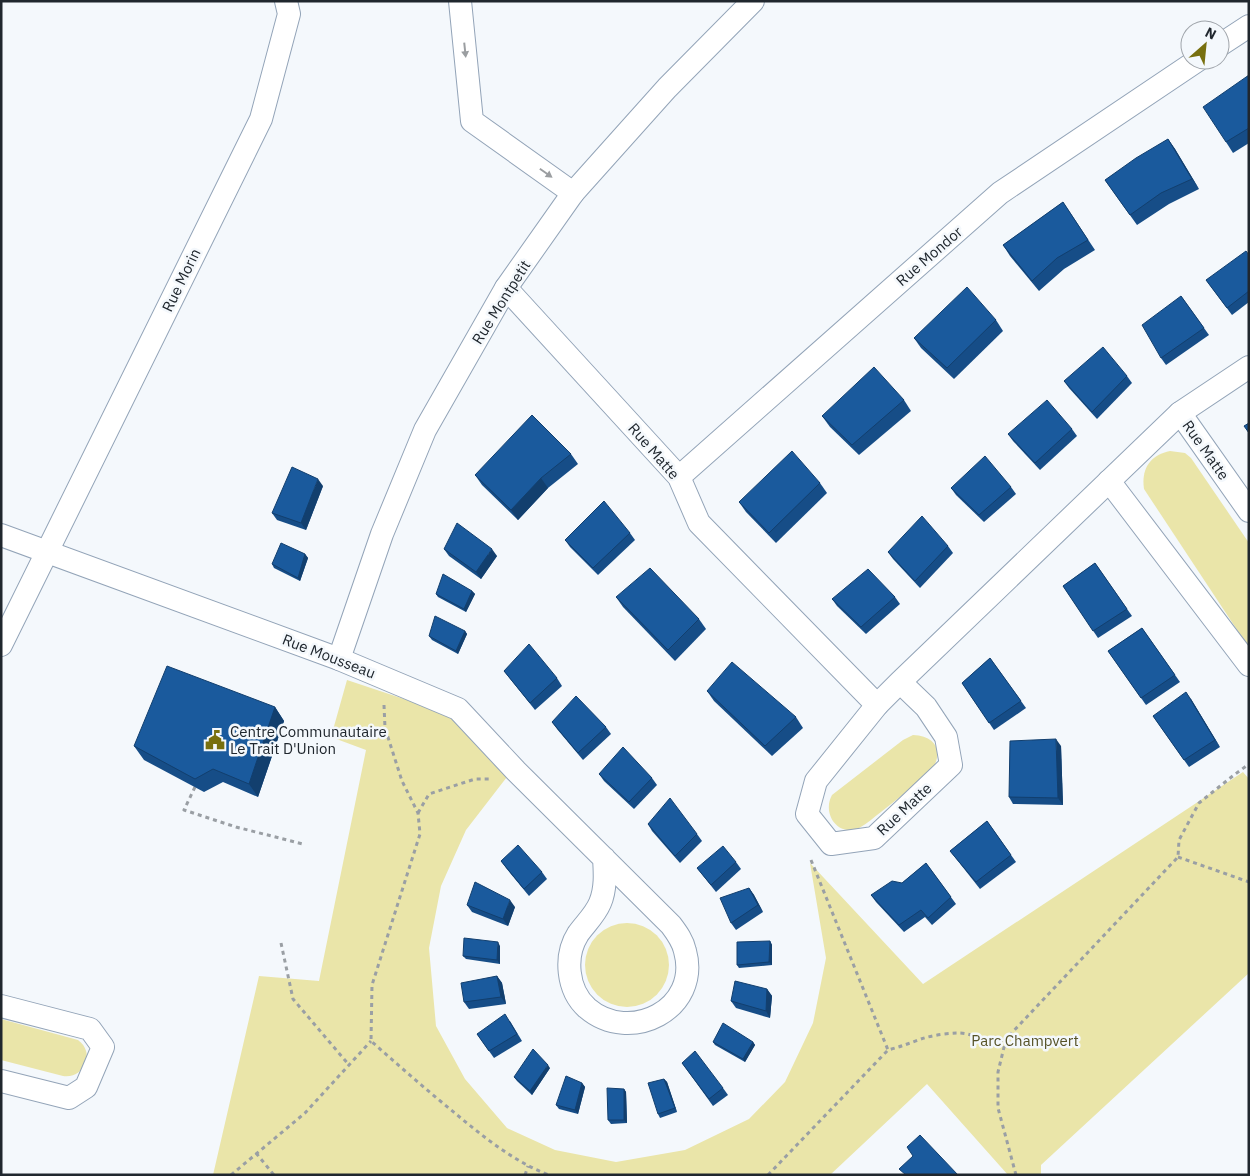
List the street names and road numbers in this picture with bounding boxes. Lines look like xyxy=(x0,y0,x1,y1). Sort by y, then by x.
street label: Rue Mondor xyxy=(892,222,966,290)
street label: Rue Morin xyxy=(157,245,205,315)
street label: Rue Montpetit xyxy=(468,256,534,348)
street label: Rue Matte xyxy=(1179,416,1233,484)
street label: Rue Matte xyxy=(624,419,684,483)
street label: Rue Mousseau xyxy=(280,630,378,682)
street label: Rue Matte xyxy=(872,779,936,839)

